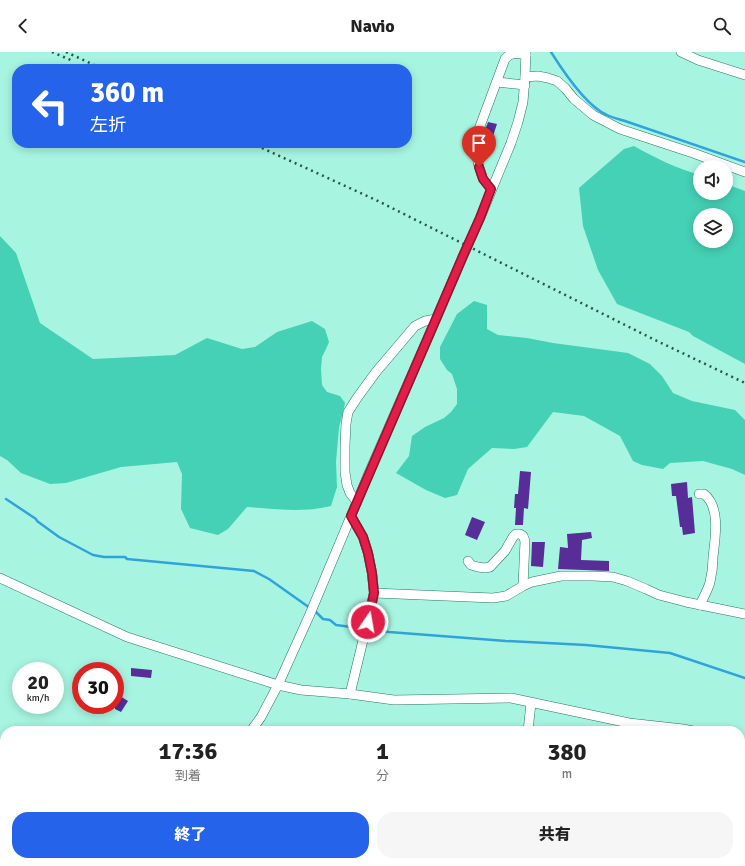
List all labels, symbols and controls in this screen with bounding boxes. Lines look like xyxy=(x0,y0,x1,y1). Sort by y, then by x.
icon: back xyxy=(12,15,34,37)
text: Navio xyxy=(350,15,395,37)
icon: search xyxy=(711,15,733,37)
text: 360 m xyxy=(90,76,164,110)
icon: left xyxy=(24,80,76,132)
text: 左折 xyxy=(90,114,126,136)
pin xyxy=(462,126,496,167)
icon: arrive xyxy=(468,132,490,154)
map controls xyxy=(693,160,733,248)
button: sound xyxy=(693,160,733,200)
button: layers xyxy=(693,208,733,248)
position arrow xyxy=(347,601,389,643)
speed limit sign: 30 xyxy=(72,662,124,714)
text: 20 xyxy=(27,670,49,695)
text: km/h xyxy=(27,692,49,704)
text: 17:36 xyxy=(159,736,217,766)
text: 1 xyxy=(376,736,389,766)
text: 380 xyxy=(548,737,586,767)
text: m xyxy=(562,766,572,782)
text: 到着 xyxy=(175,768,201,784)
text: 分 xyxy=(376,768,389,784)
button: 終了 xyxy=(12,812,369,858)
button: 共有 xyxy=(377,812,733,858)

